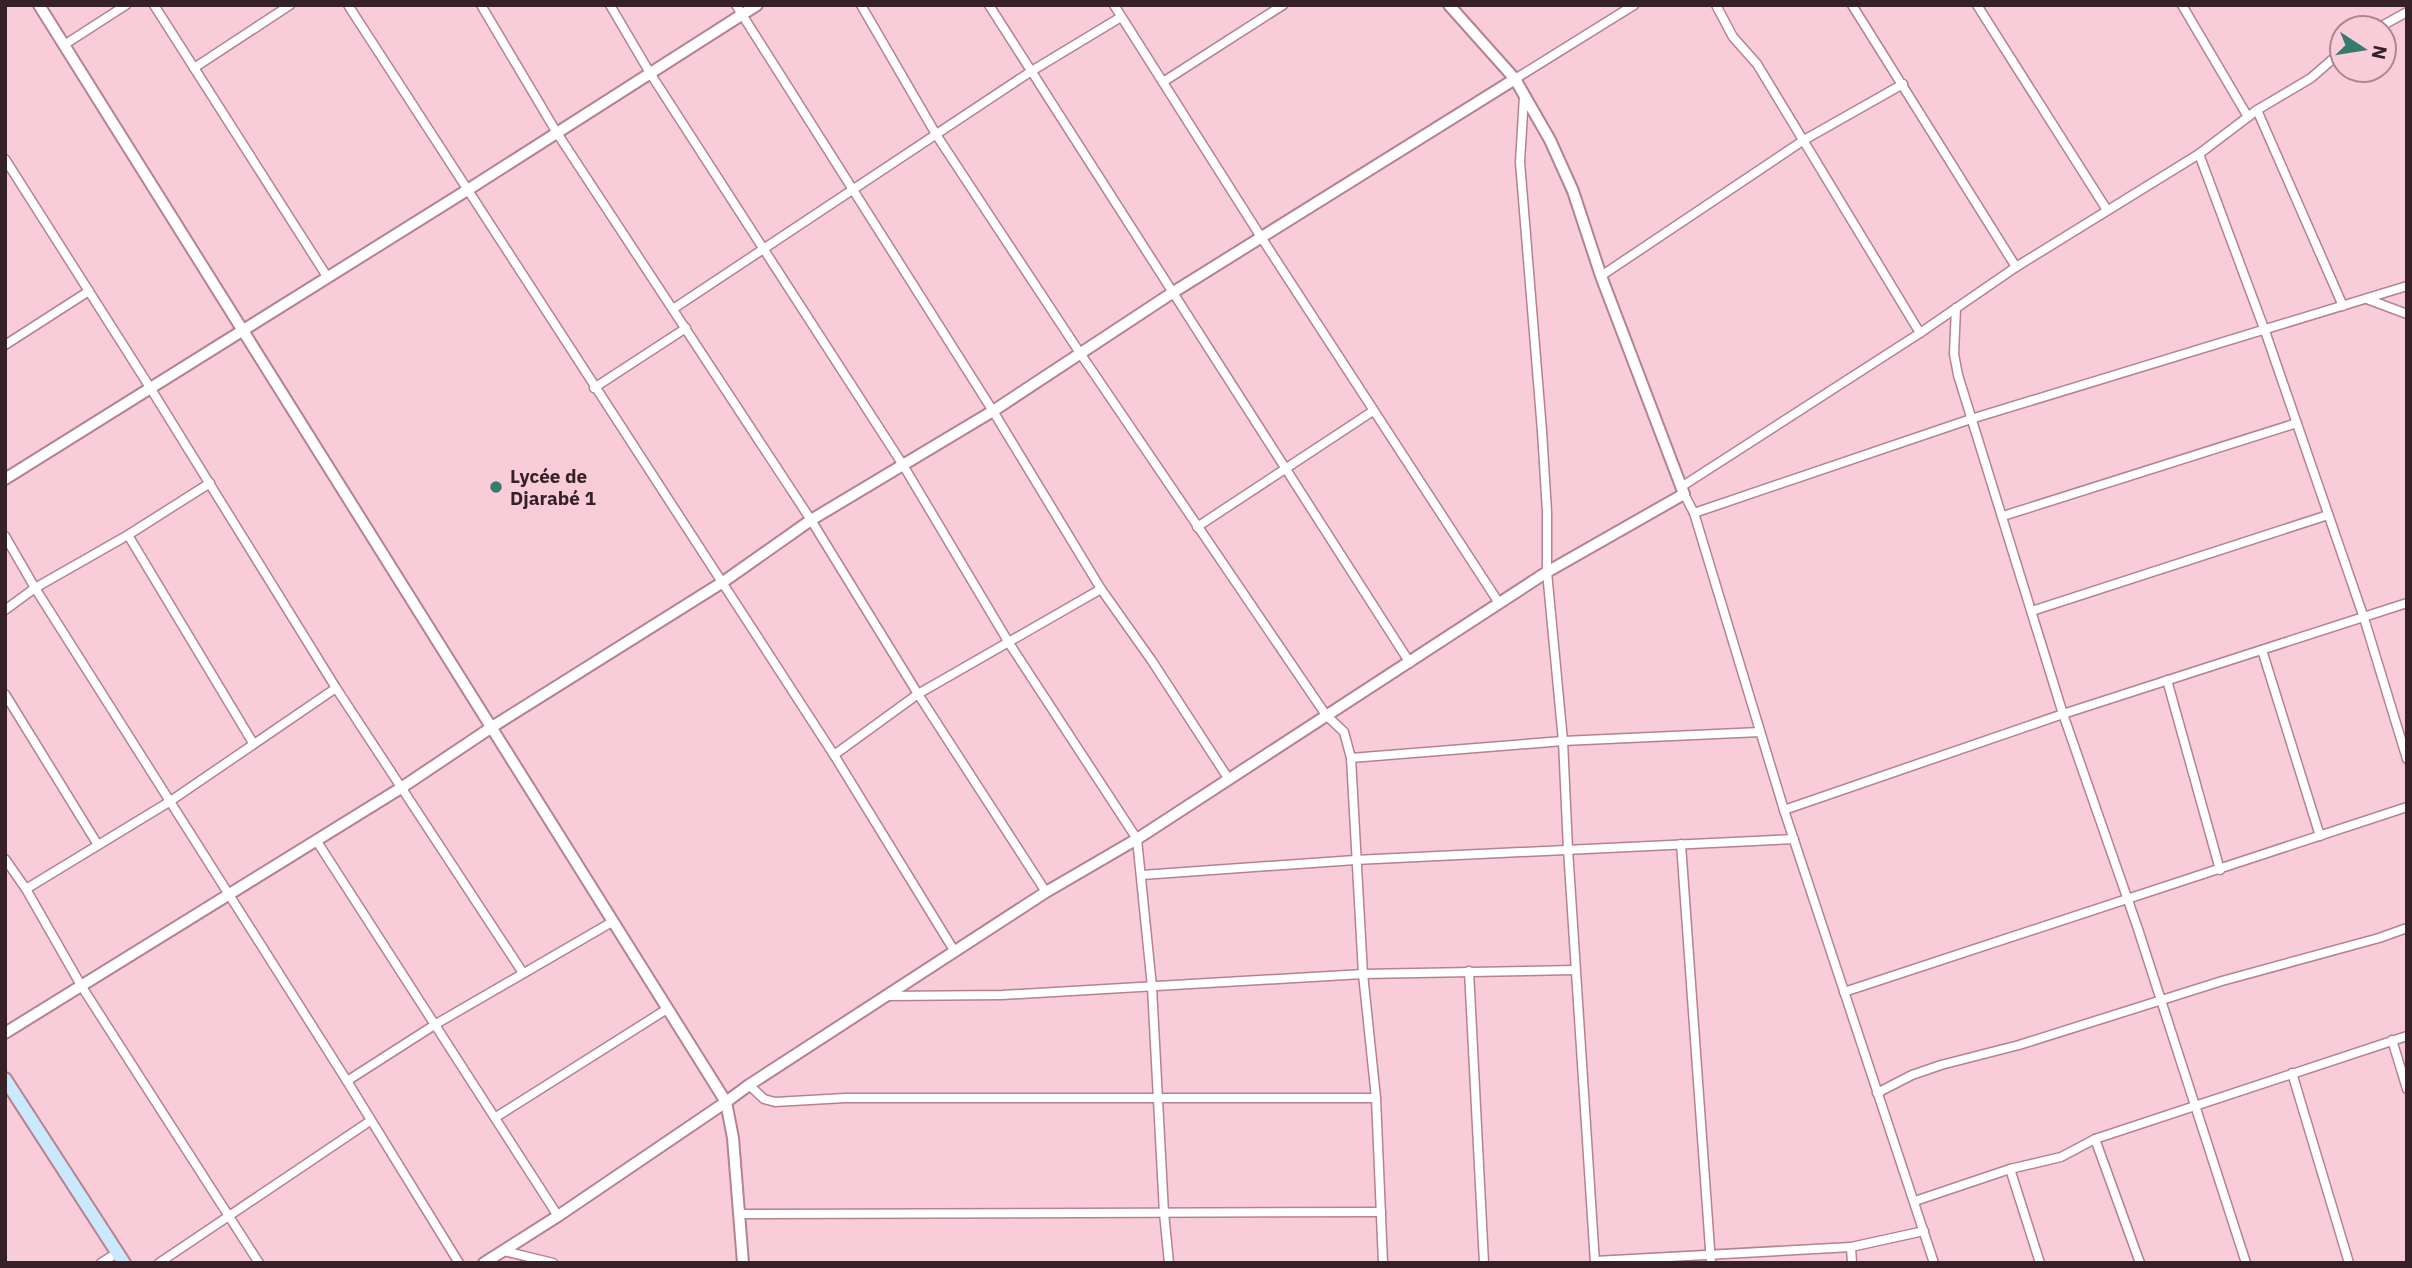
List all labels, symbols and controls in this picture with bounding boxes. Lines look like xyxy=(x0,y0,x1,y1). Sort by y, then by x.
north arrow xyxy=(2328,14,2398,84)
text: N xyxy=(2366,43,2393,62)
place label: Lycée de Djarabé 1 xyxy=(510,464,596,510)
marker: Lycée de Djarabé 1 xyxy=(488,479,504,495)

